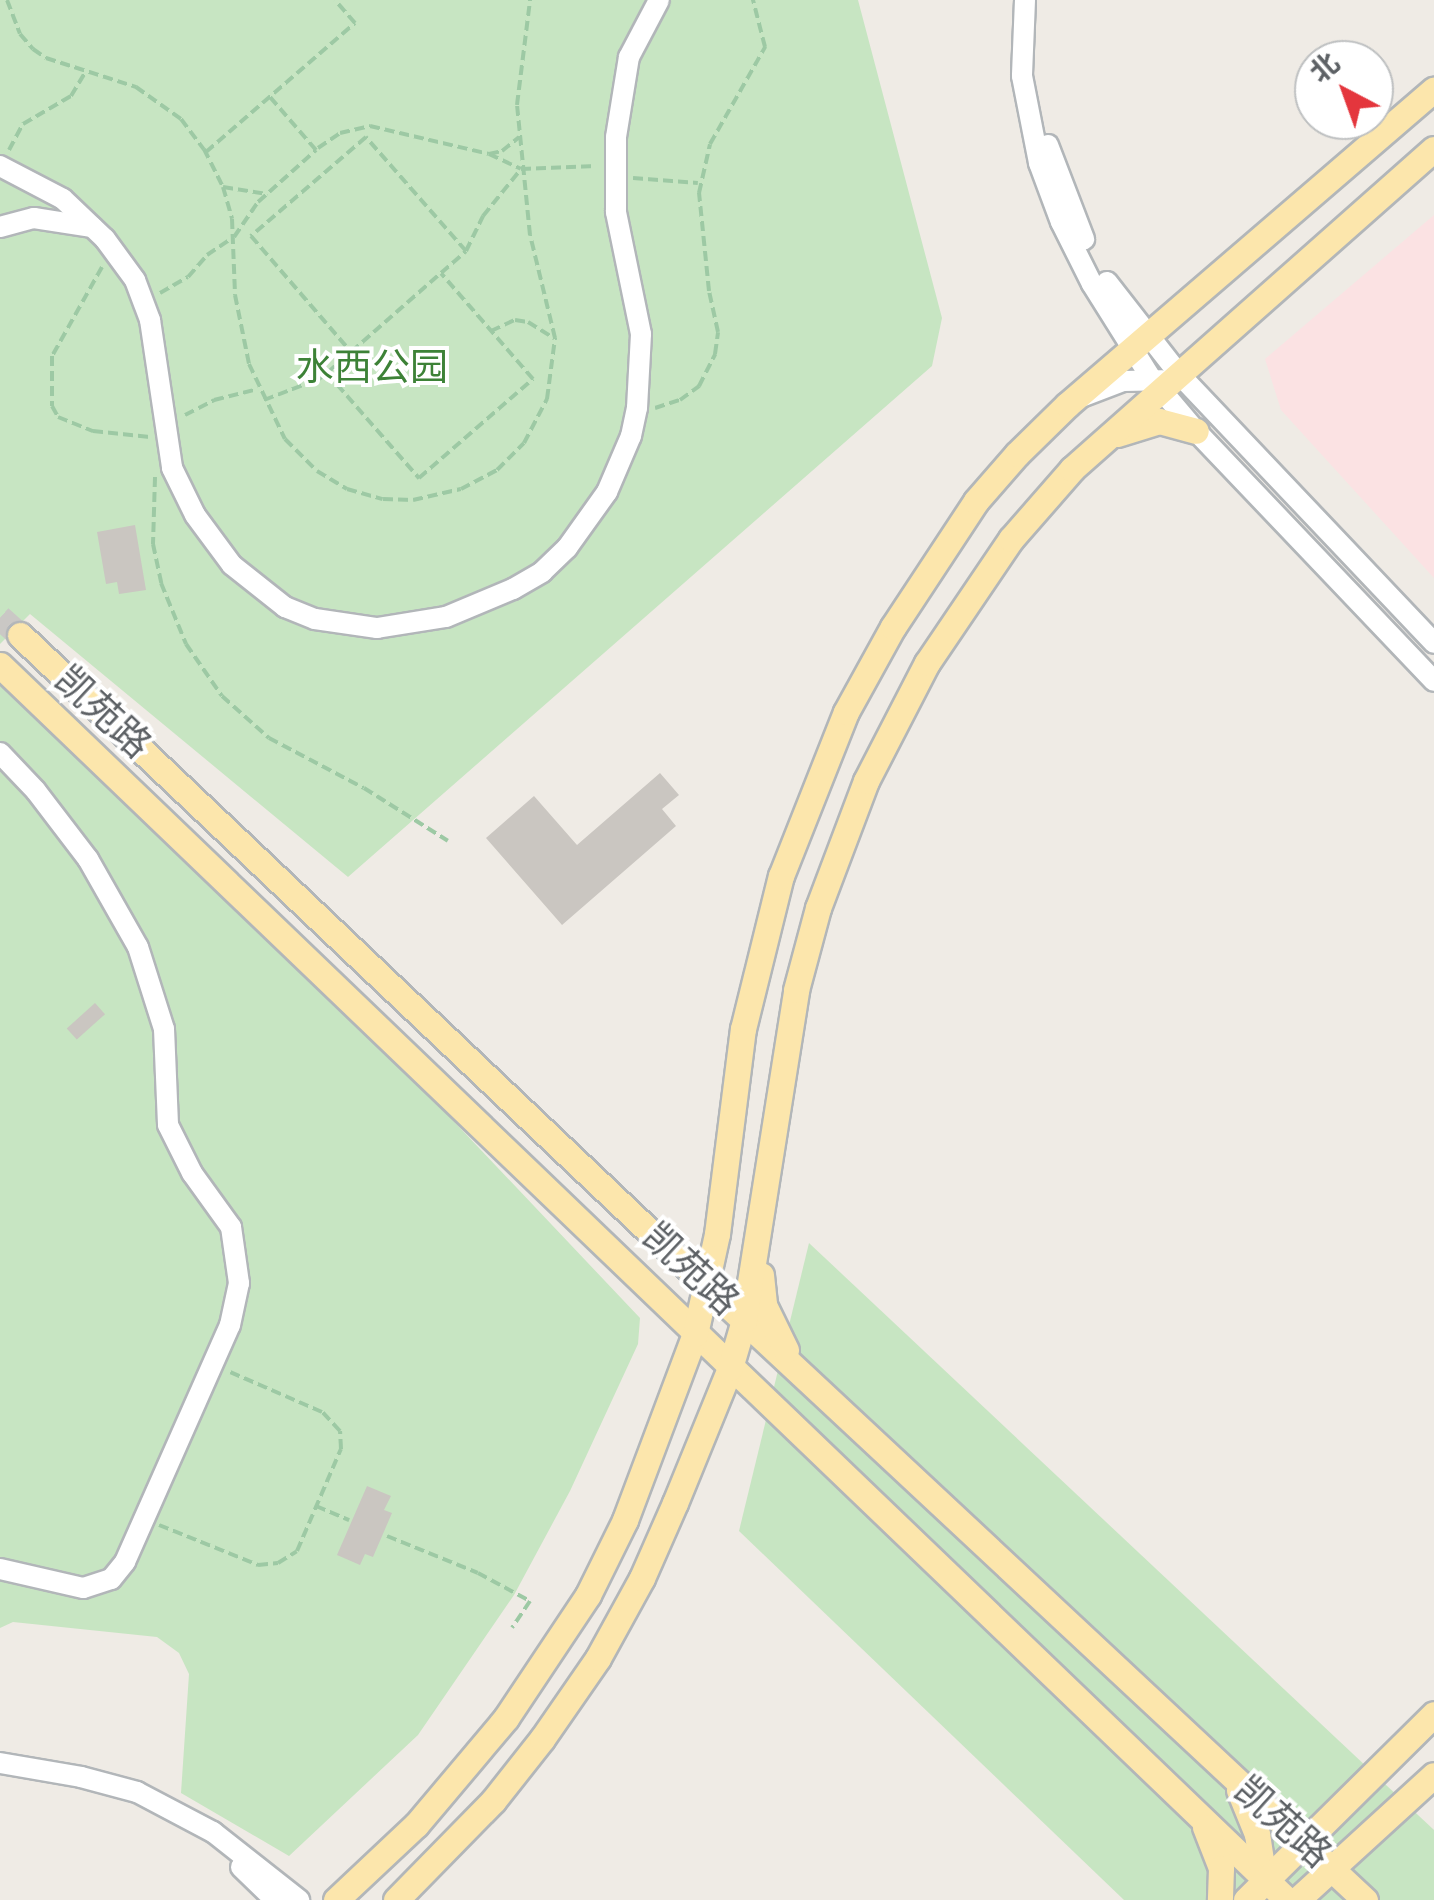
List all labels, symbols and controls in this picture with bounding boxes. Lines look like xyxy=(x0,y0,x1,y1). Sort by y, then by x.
north arrow xyxy=(1294,40,1394,140)
text: 北 xyxy=(1304,47,1347,90)
park label: 水西公园 xyxy=(296,346,448,392)
street label: 凯苑路 xyxy=(45,657,159,769)
street label: 凯苑路 xyxy=(633,1214,747,1326)
street label: 凯苑路 xyxy=(1224,1768,1340,1878)

